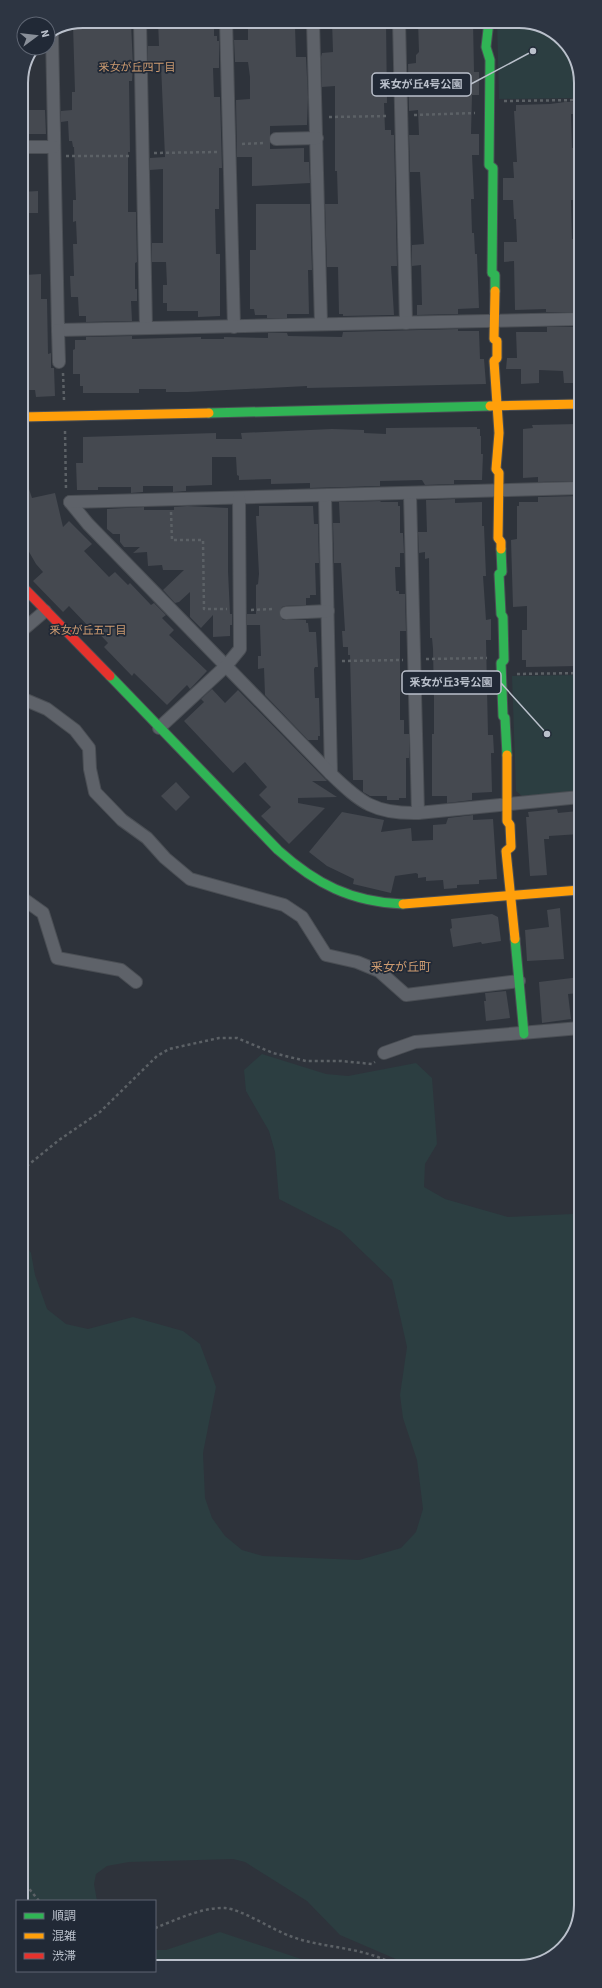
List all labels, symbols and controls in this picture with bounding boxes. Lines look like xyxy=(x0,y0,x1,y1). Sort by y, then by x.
north arrow xyxy=(16,16,56,56)
text: N xyxy=(37,28,53,39)
district label: 釆女が丘四丁目 xyxy=(99,60,176,75)
callout: 釆女が丘4号公園 xyxy=(372,73,471,96)
text: 釆女が丘4号公園 xyxy=(380,77,462,92)
district label: 釆女が丘五丁目 xyxy=(50,623,127,638)
callout: 釆女が丘3号公園 xyxy=(402,671,501,694)
text: 釆女が丘3号公園 xyxy=(410,675,492,690)
district label: 釆女が丘町 xyxy=(371,959,431,976)
legend xyxy=(16,1900,156,1972)
text: 順調 xyxy=(52,1908,76,1925)
text: 混雑 xyxy=(52,1928,76,1945)
text: 渋滞 xyxy=(52,1948,76,1965)

